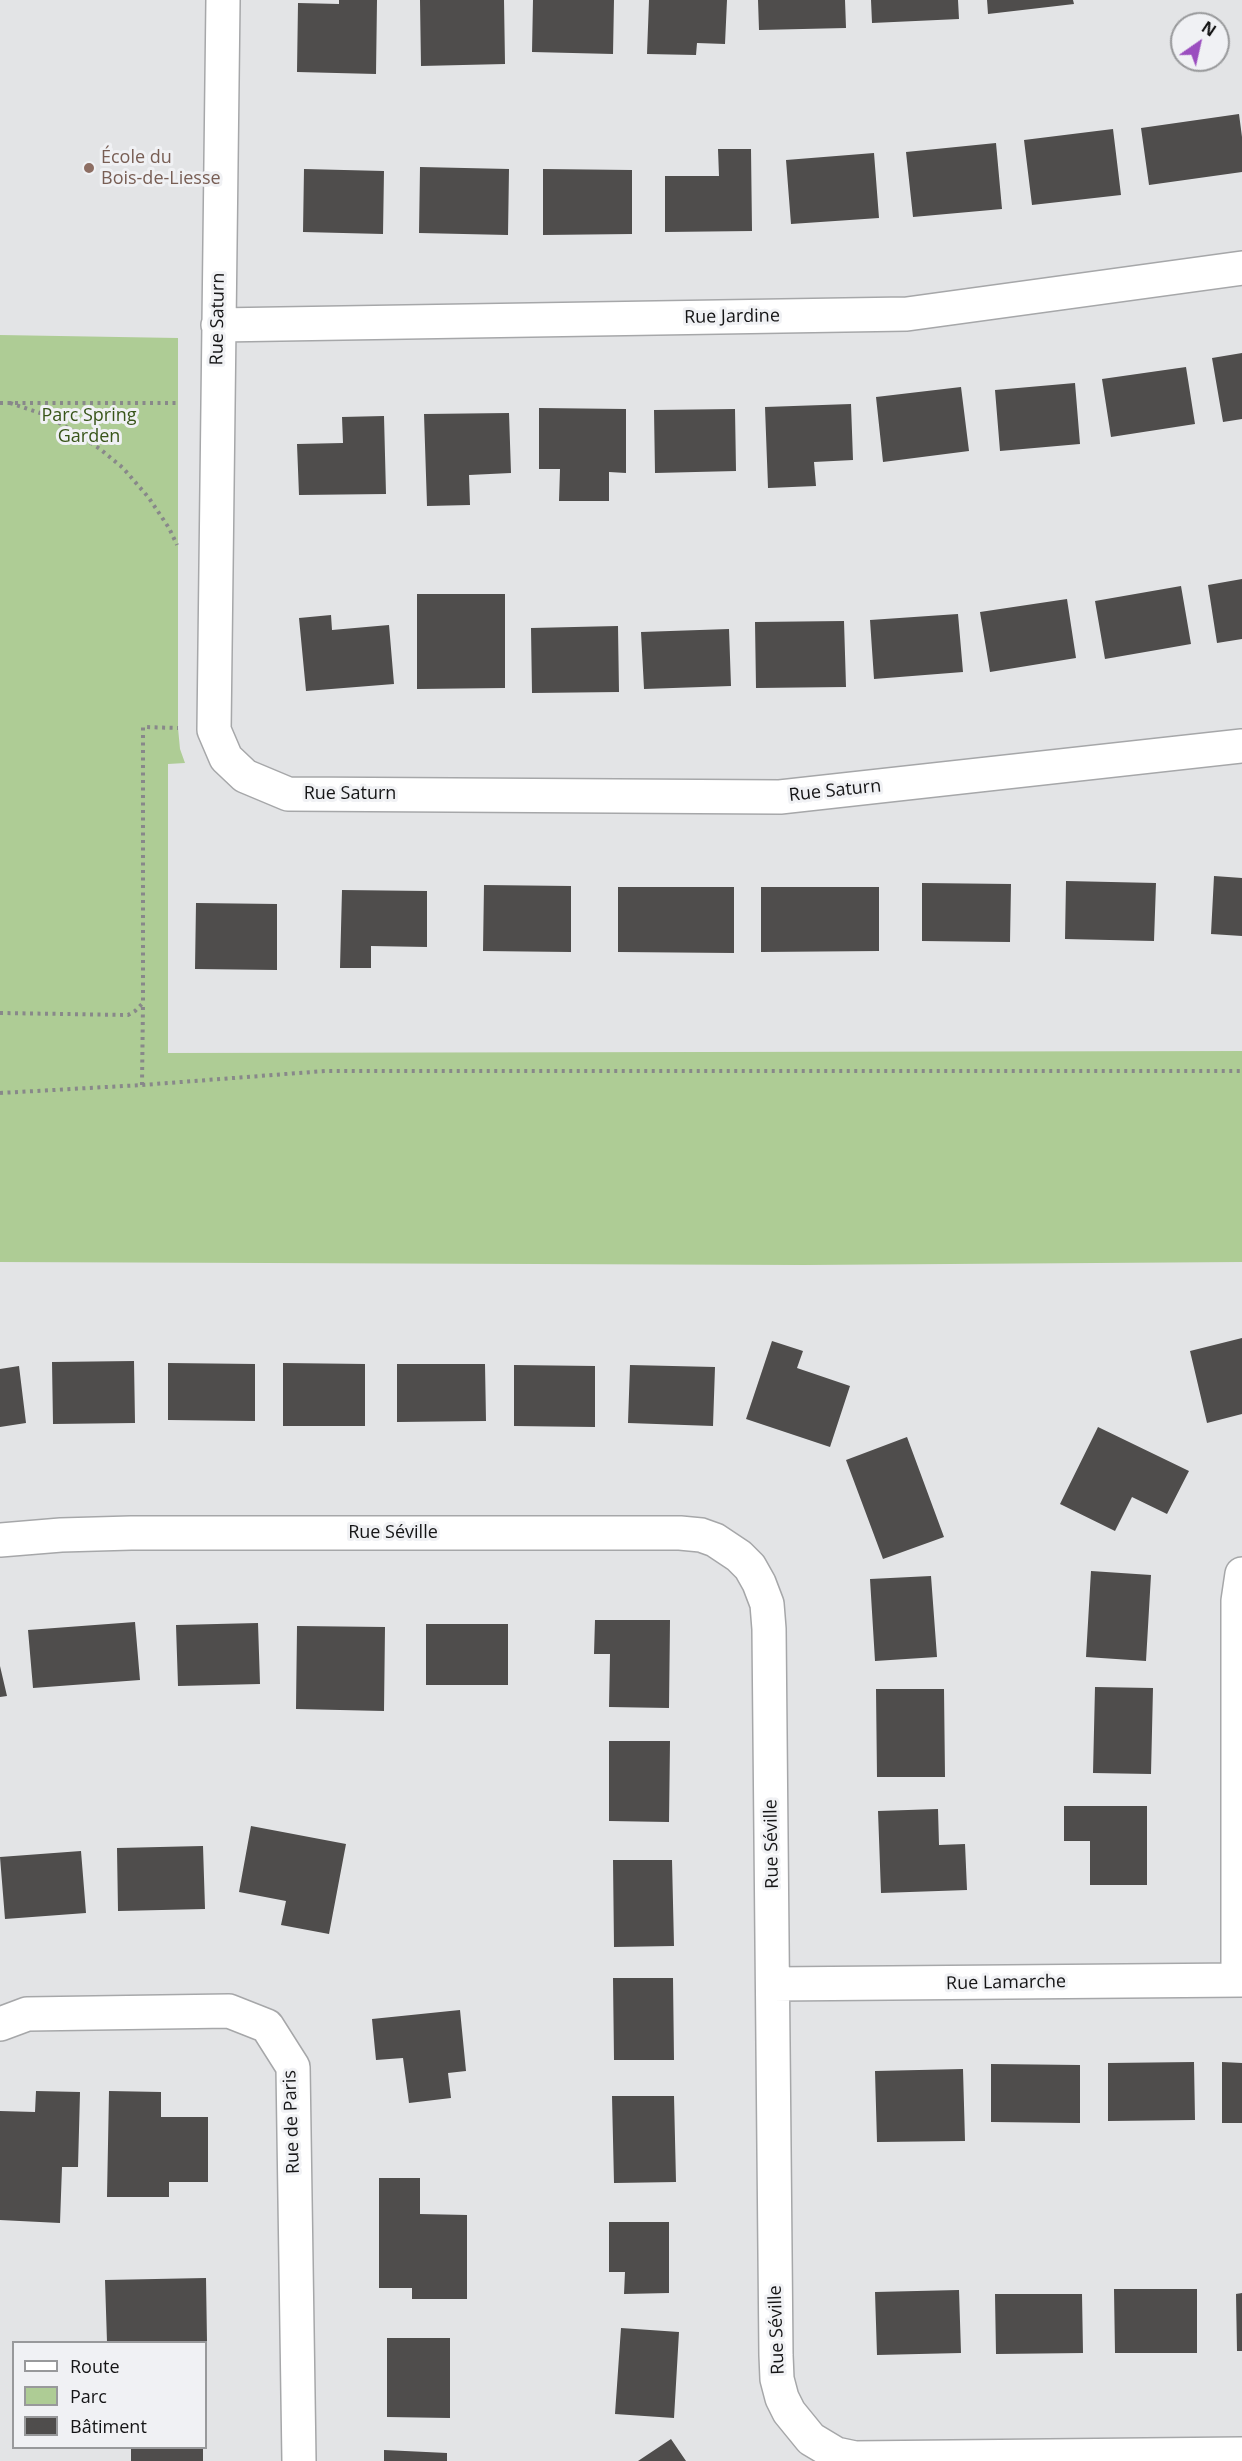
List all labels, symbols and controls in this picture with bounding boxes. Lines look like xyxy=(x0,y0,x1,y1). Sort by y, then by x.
north arrow xyxy=(1170,12,1230,72)
text: N xyxy=(1197,16,1220,41)
place label: École du Bois-de-Liesse xyxy=(101,147,221,190)
marker: École du Bois-de-Liesse xyxy=(82,161,96,175)
street label: Rue Saturn xyxy=(206,272,230,366)
street label: Rue Jardine xyxy=(684,305,780,329)
park label: Parc Spring Garden xyxy=(41,405,137,448)
street label: Rue Saturn xyxy=(788,775,882,807)
street label: Rue Saturn xyxy=(304,783,396,805)
street label: Rue Séville xyxy=(348,1522,438,1544)
street label: Rue Séville xyxy=(760,1799,784,1889)
street label: Rue Lamarche xyxy=(946,1971,1066,1995)
street label: Rue de Paris xyxy=(279,2070,305,2174)
street label: Rue Séville xyxy=(765,2285,789,2375)
legend xyxy=(12,2341,207,2449)
text: Route xyxy=(70,2354,120,2378)
text: Parc xyxy=(70,2384,107,2408)
text: Bâtiment xyxy=(70,2414,147,2438)

